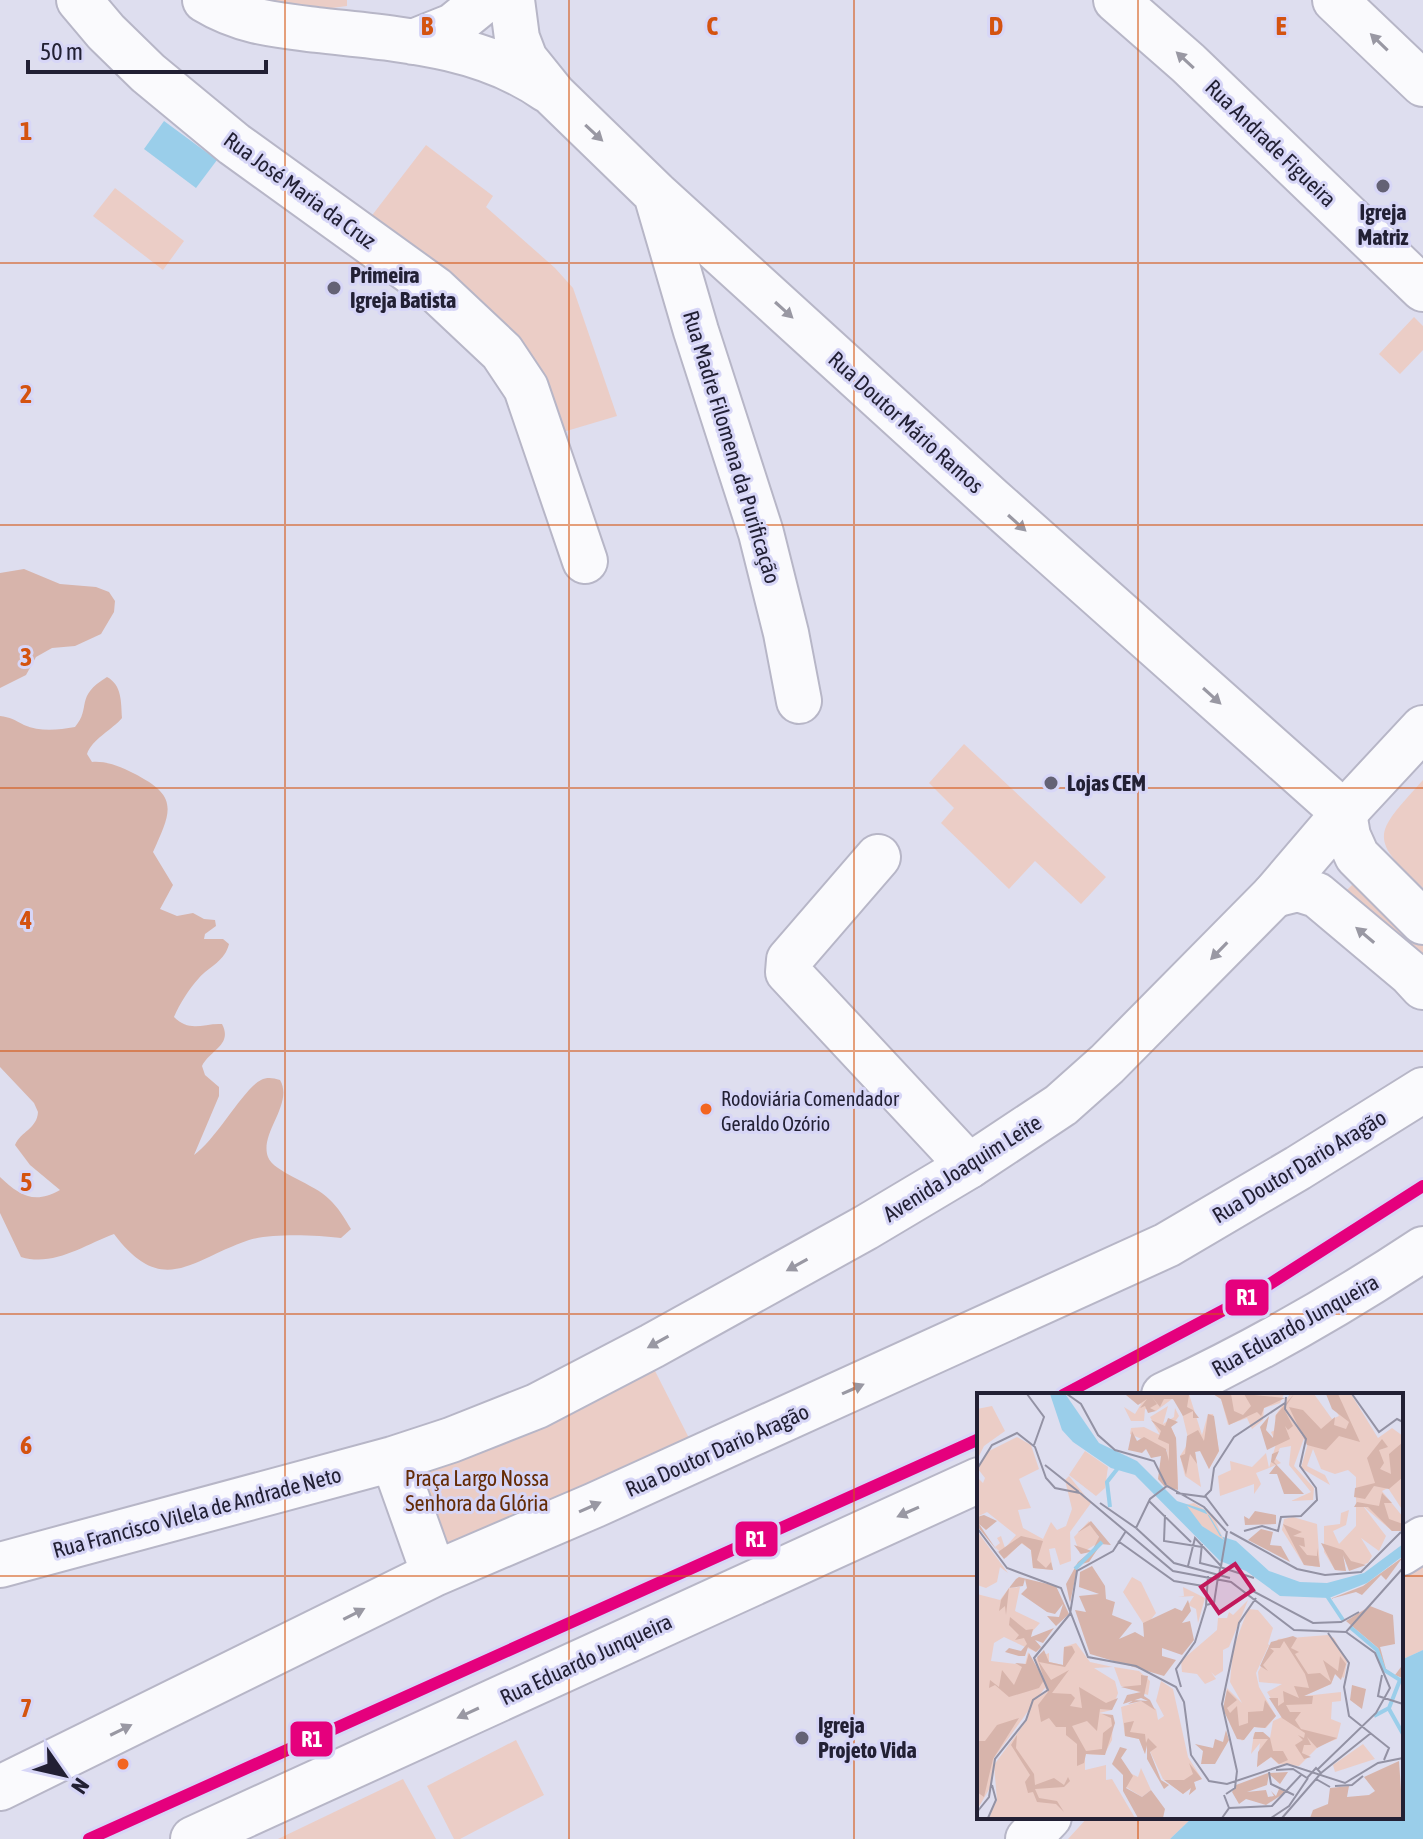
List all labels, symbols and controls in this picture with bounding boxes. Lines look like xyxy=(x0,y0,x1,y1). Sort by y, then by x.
text: B xyxy=(421,11,434,41)
text: C xyxy=(706,11,718,41)
text: D xyxy=(989,11,1003,41)
text: E xyxy=(1275,11,1287,41)
scale bar xyxy=(28,24,266,74)
one-way arrow xyxy=(1370,33,1389,52)
text: 50 m xyxy=(40,38,83,65)
one-way arrow xyxy=(1176,52,1195,70)
street label: Rua Andrade Figueira xyxy=(1200,74,1342,212)
text: 1 xyxy=(20,116,32,146)
one-way arrow xyxy=(584,123,603,141)
street label: Rua José Maria da Cruz xyxy=(219,126,381,254)
marker: Igreja Matriz xyxy=(1374,177,1392,195)
place label: Igreja Matriz xyxy=(1358,199,1408,250)
place label: Primeira Igreja Batista xyxy=(350,262,456,313)
marker: Primeira Igreja Batista xyxy=(325,279,343,297)
one-way arrow xyxy=(774,301,793,319)
street label: Rua Madre Filomena da Purificação xyxy=(678,307,786,587)
street label: Rua Doutor Mário Ramos xyxy=(823,346,989,498)
text: 2 xyxy=(20,379,32,409)
one-way arrow xyxy=(1007,514,1027,531)
text: 3 xyxy=(20,642,32,672)
one-way arrow xyxy=(1201,687,1221,704)
place label: Lojas CEM xyxy=(1067,770,1146,796)
marker: Lojas CEM xyxy=(1042,774,1060,792)
text: 4 xyxy=(19,905,32,935)
one-way arrow xyxy=(1355,927,1375,944)
one-way arrow xyxy=(1210,941,1229,960)
place label: Rodoviária Comendador Geraldo Ozório xyxy=(721,1087,900,1135)
marker: Rodoviária Comendador Geraldo Ozório xyxy=(698,1101,714,1117)
street label: Rua Doutor Dario Aragão xyxy=(1207,1104,1391,1228)
street label: Avenida Joaquim Leite xyxy=(878,1109,1046,1227)
text: 5 xyxy=(20,1167,32,1197)
one-way arrow xyxy=(786,1258,808,1272)
street label: Rua Eduardo Junqueira xyxy=(1207,1268,1383,1382)
line badge: R1 xyxy=(1224,1278,1270,1317)
text: R1 xyxy=(1236,1284,1258,1310)
one-way arrow xyxy=(646,1336,669,1349)
one-way arrow xyxy=(841,1382,865,1395)
inset map xyxy=(977,1393,1403,1819)
street label: Rua Doutor Dario Aragão xyxy=(621,1398,813,1502)
text: 6 xyxy=(20,1430,32,1460)
street label: Rua Francisco Vilela de Andrade Neto xyxy=(50,1461,344,1563)
park label: Praça Largo Nossa Senhora da Glória xyxy=(405,1465,549,1516)
one-way arrow xyxy=(579,1501,602,1514)
one-way arrow xyxy=(896,1505,920,1519)
line badge: R1 xyxy=(734,1520,779,1558)
text: R1 xyxy=(745,1526,767,1552)
one-way arrow xyxy=(342,1608,365,1621)
street label: Rua Eduardo Junqueira xyxy=(496,1608,676,1710)
text: 7 xyxy=(20,1693,32,1723)
one-way arrow xyxy=(456,1706,479,1720)
place label: Igreja Projeto Vida xyxy=(818,1712,917,1763)
line badge: R1 xyxy=(289,1720,334,1758)
one-way arrow xyxy=(109,1723,132,1736)
text: R1 xyxy=(301,1726,323,1752)
marker: Igreja Projeto Vida xyxy=(793,1729,811,1747)
north arrow xyxy=(24,1735,104,1815)
unlabelled marker xyxy=(115,1756,131,1772)
text: N xyxy=(66,1774,95,1799)

